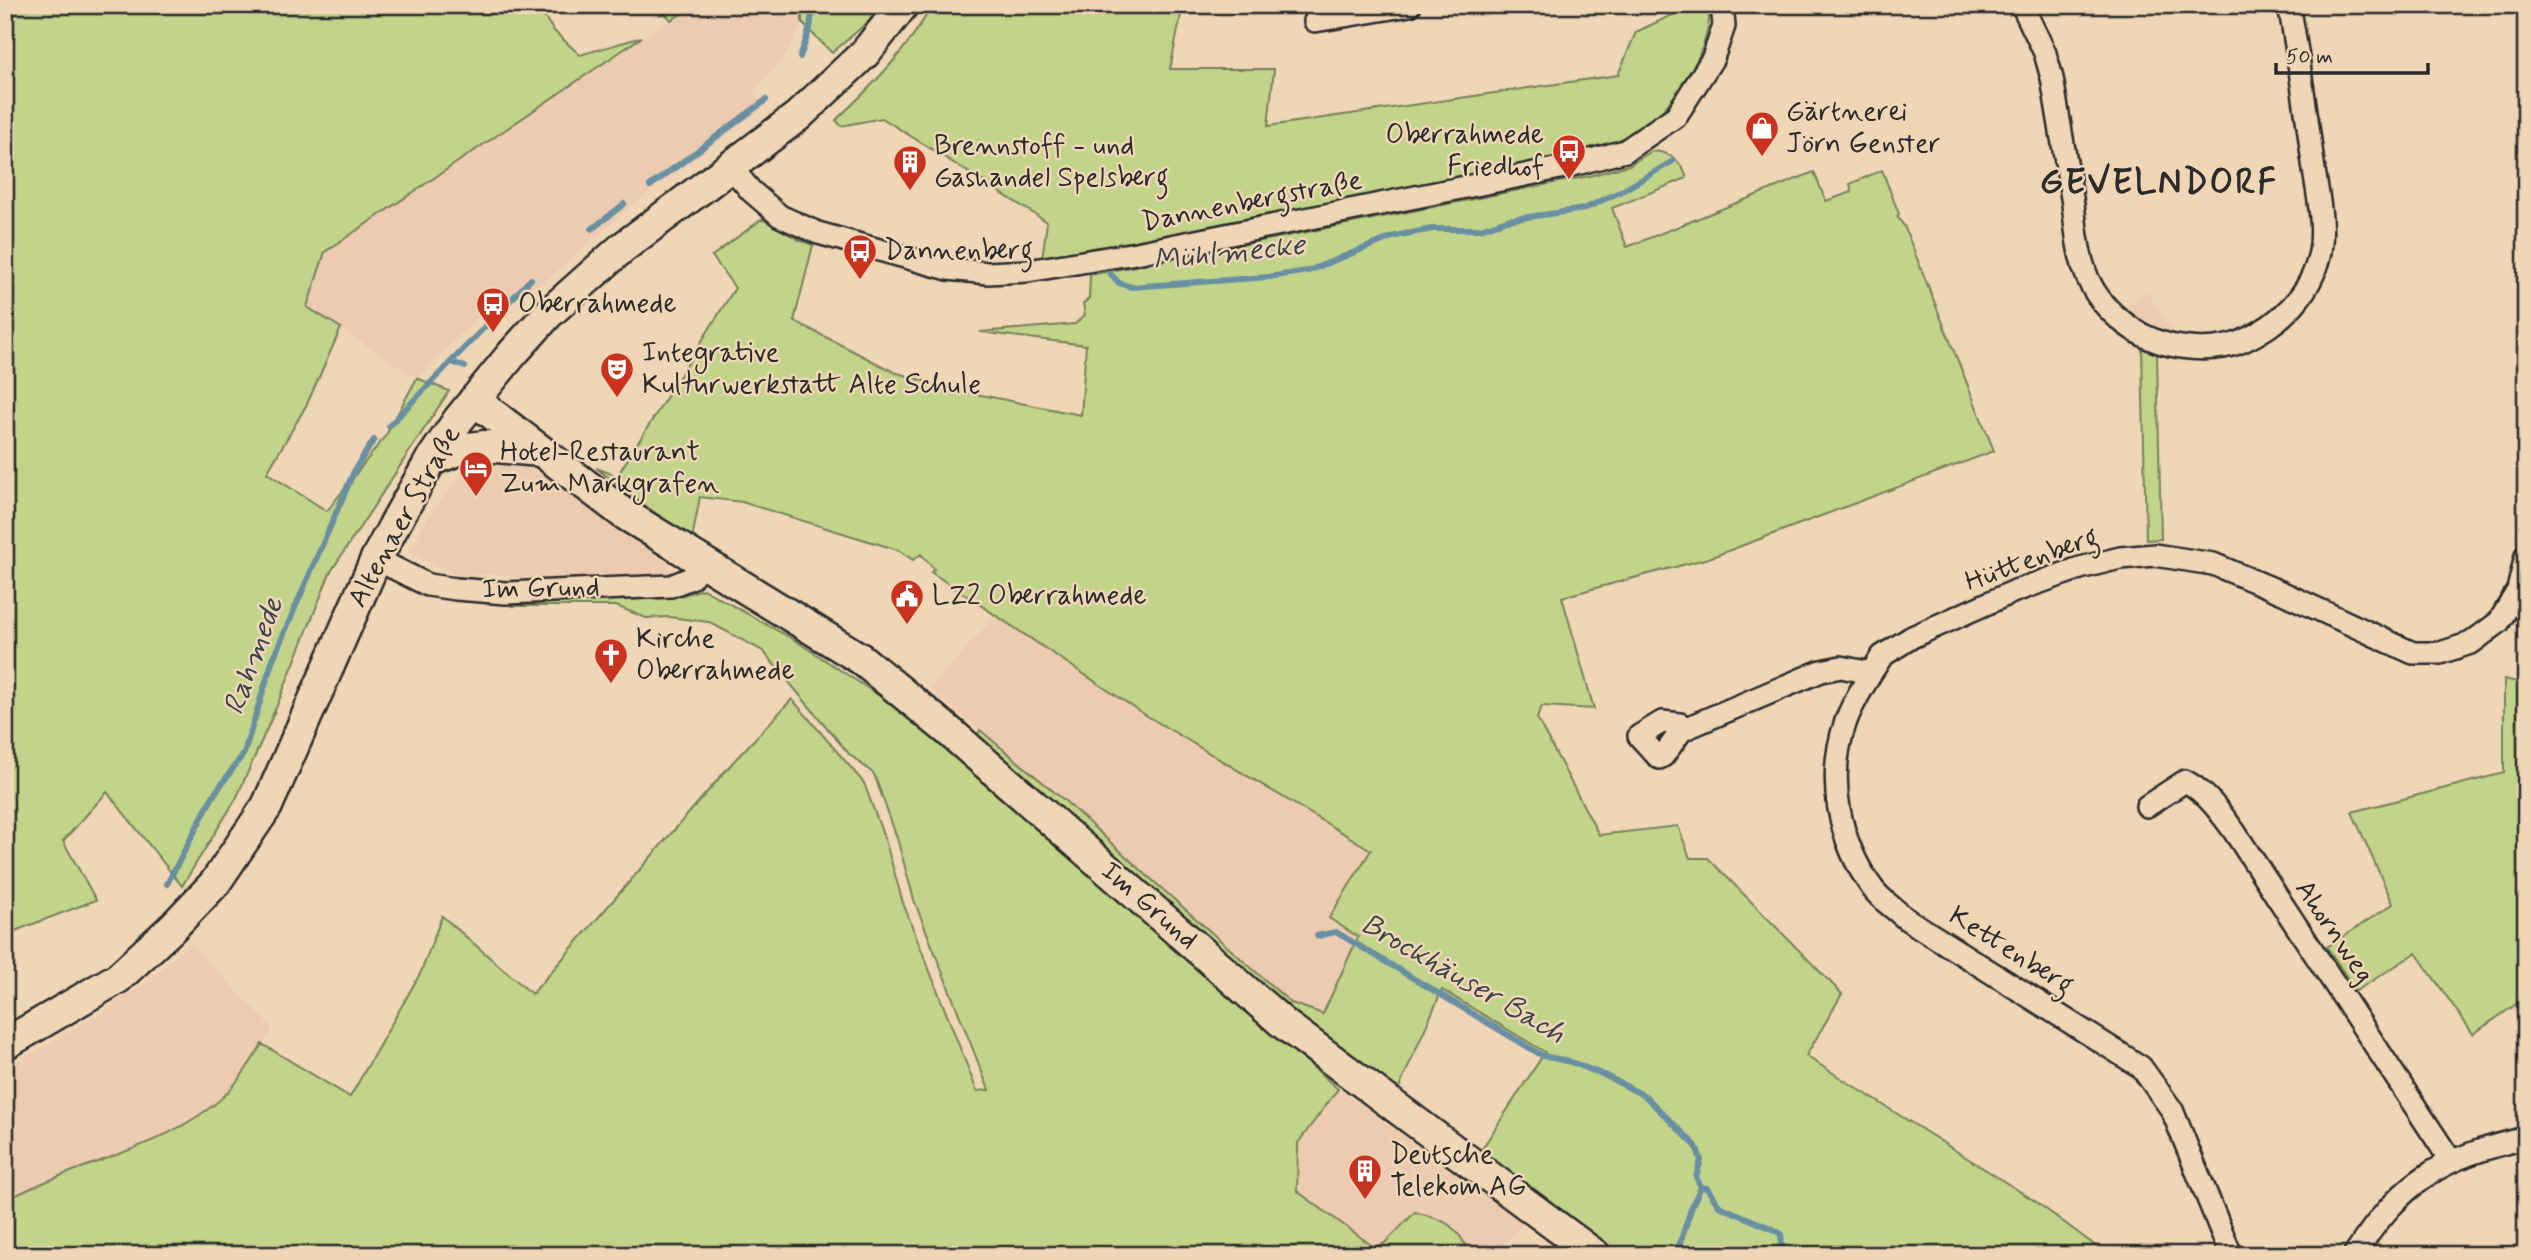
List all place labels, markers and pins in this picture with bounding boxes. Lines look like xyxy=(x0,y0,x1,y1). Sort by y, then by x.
place label: Gärtnerei Jörn Genster xyxy=(1786,94,1941,163)
shop icon: Gärtnerei Jörn Genster xyxy=(1743,109,1781,158)
place label: Oberrahmede Friedhof xyxy=(1385,117,1544,186)
place label: Brennstoff - und Gashandel Spelsberg xyxy=(934,128,1169,200)
bus stop icon: Oberrahmede Friedhof xyxy=(1550,132,1588,181)
building icon: Brennstoff - und Gashandel Spelsberg xyxy=(891,143,929,192)
bus stop icon: Dannenberg xyxy=(841,232,879,281)
place label: Dannenberg xyxy=(884,233,1033,273)
bus stop icon: Oberrahmede xyxy=(474,285,512,334)
place label: Oberrahmede xyxy=(518,286,677,323)
place label: Integrative Kulturwerkstatt Alte Schule xyxy=(642,335,981,404)
theatre icon: Integrative Kulturwerkstatt Alte Schule xyxy=(598,350,636,399)
place label: Hotel-Restaurant Zum Markgrafen xyxy=(500,434,719,505)
hotel icon: Hotel-Restaurant Zum Markgrafen xyxy=(457,449,495,498)
public building icon: LZ2 Oberrahmede xyxy=(888,577,926,626)
place label: LZ2 Oberrahmede xyxy=(932,578,1147,615)
place label: Kirche Oberrahmede xyxy=(636,621,795,690)
church icon: Kirche Oberrahmede xyxy=(592,636,630,685)
place label: Deutsche Telekom AG xyxy=(1390,1137,1526,1206)
building icon: Deutsche Telekom AG xyxy=(1346,1152,1384,1201)

